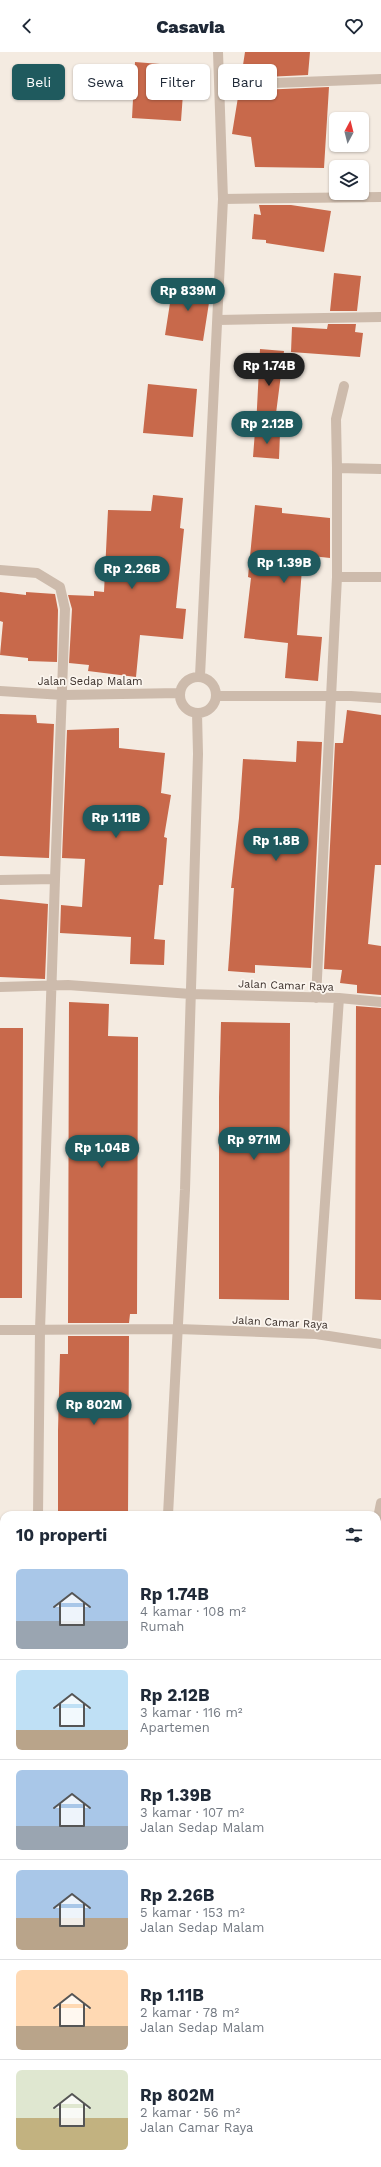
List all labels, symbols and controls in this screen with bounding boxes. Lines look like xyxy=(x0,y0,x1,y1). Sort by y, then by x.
icon: back xyxy=(16,15,38,37)
icon: heart xyxy=(343,15,365,37)
text: Casavia xyxy=(156,16,225,37)
chip: Beli xyxy=(12,64,65,100)
chip: Sewa xyxy=(73,64,138,100)
chip: Filter xyxy=(146,64,210,100)
chip: Baru xyxy=(218,64,277,100)
north arrow xyxy=(329,112,369,152)
map controls xyxy=(329,112,369,200)
button: layers xyxy=(329,160,369,200)
pin: Rp 839M xyxy=(151,278,225,312)
text: Rp 839M xyxy=(160,283,216,298)
pin: Rp 1.74B xyxy=(228,353,310,387)
text: Rp 1.74B xyxy=(243,358,295,373)
pin: Rp 2.12B xyxy=(226,411,308,445)
text: Rp 2.12B xyxy=(240,416,294,431)
pin: Rp 1.39B xyxy=(243,550,325,584)
text: Rp 1.39B xyxy=(257,555,311,570)
pin: Rp 2.26B xyxy=(91,556,173,590)
text: Rp 2.26B xyxy=(104,561,160,576)
street label: Jalan Sedap Malam xyxy=(37,675,143,688)
pin: Rp 1.11B xyxy=(75,805,157,839)
text: Rp 1.11B xyxy=(92,810,140,825)
pin: Rp 1.8B xyxy=(239,828,313,862)
text: Rp 1.8B xyxy=(252,833,300,848)
street label: Jalan Camar Raya xyxy=(238,977,334,994)
pin: Rp 971M xyxy=(217,1127,291,1161)
text: Rp 971M xyxy=(227,1132,281,1147)
pin: Rp 1.04B xyxy=(61,1135,143,1169)
text: Rp 1.04B xyxy=(74,1140,130,1155)
street label: Jalan Camar Raya xyxy=(232,1313,328,1331)
pin: Rp 802M xyxy=(57,1392,131,1426)
text: Rp 802M xyxy=(66,1397,122,1412)
icon: filters xyxy=(343,1524,365,1546)
text: 10 properti xyxy=(16,1525,107,1545)
text: Rp 1.74B xyxy=(140,1584,209,1604)
icon: home xyxy=(48,1585,96,1633)
text: 4 kamar · 108 m² xyxy=(140,1604,246,1619)
text: Rumah xyxy=(140,1619,184,1634)
text: Rp 2.12B xyxy=(140,1685,210,1705)
icon: home xyxy=(48,1686,96,1734)
text: 3 kamar · 116 m² xyxy=(140,1705,243,1720)
text: Apartemen xyxy=(140,1720,210,1735)
text: Rp 1.39B xyxy=(140,1785,212,1805)
icon: home xyxy=(48,1786,96,1834)
text: 3 kamar · 107 m² xyxy=(140,1805,244,1820)
text: Jalan Sedap Malam xyxy=(140,1820,264,1835)
text: Rp 2.26B xyxy=(140,1885,215,1905)
icon: home xyxy=(48,1886,96,1934)
text: 5 kamar · 153 m² xyxy=(140,1905,245,1920)
text: Jalan Sedap Malam xyxy=(140,1920,264,1935)
text: Rp 1.11B xyxy=(140,1985,204,2005)
icon: home xyxy=(48,1986,96,2034)
text: 2 kamar · 78 m² xyxy=(140,2005,239,2020)
text: Jalan Sedap Malam xyxy=(140,2020,264,2035)
text: Rp 802M xyxy=(140,2085,214,2105)
icon: home xyxy=(48,2086,96,2134)
text: 2 kamar · 56 m² xyxy=(140,2105,240,2120)
text: Jalan Camar Raya xyxy=(140,2120,253,2135)

